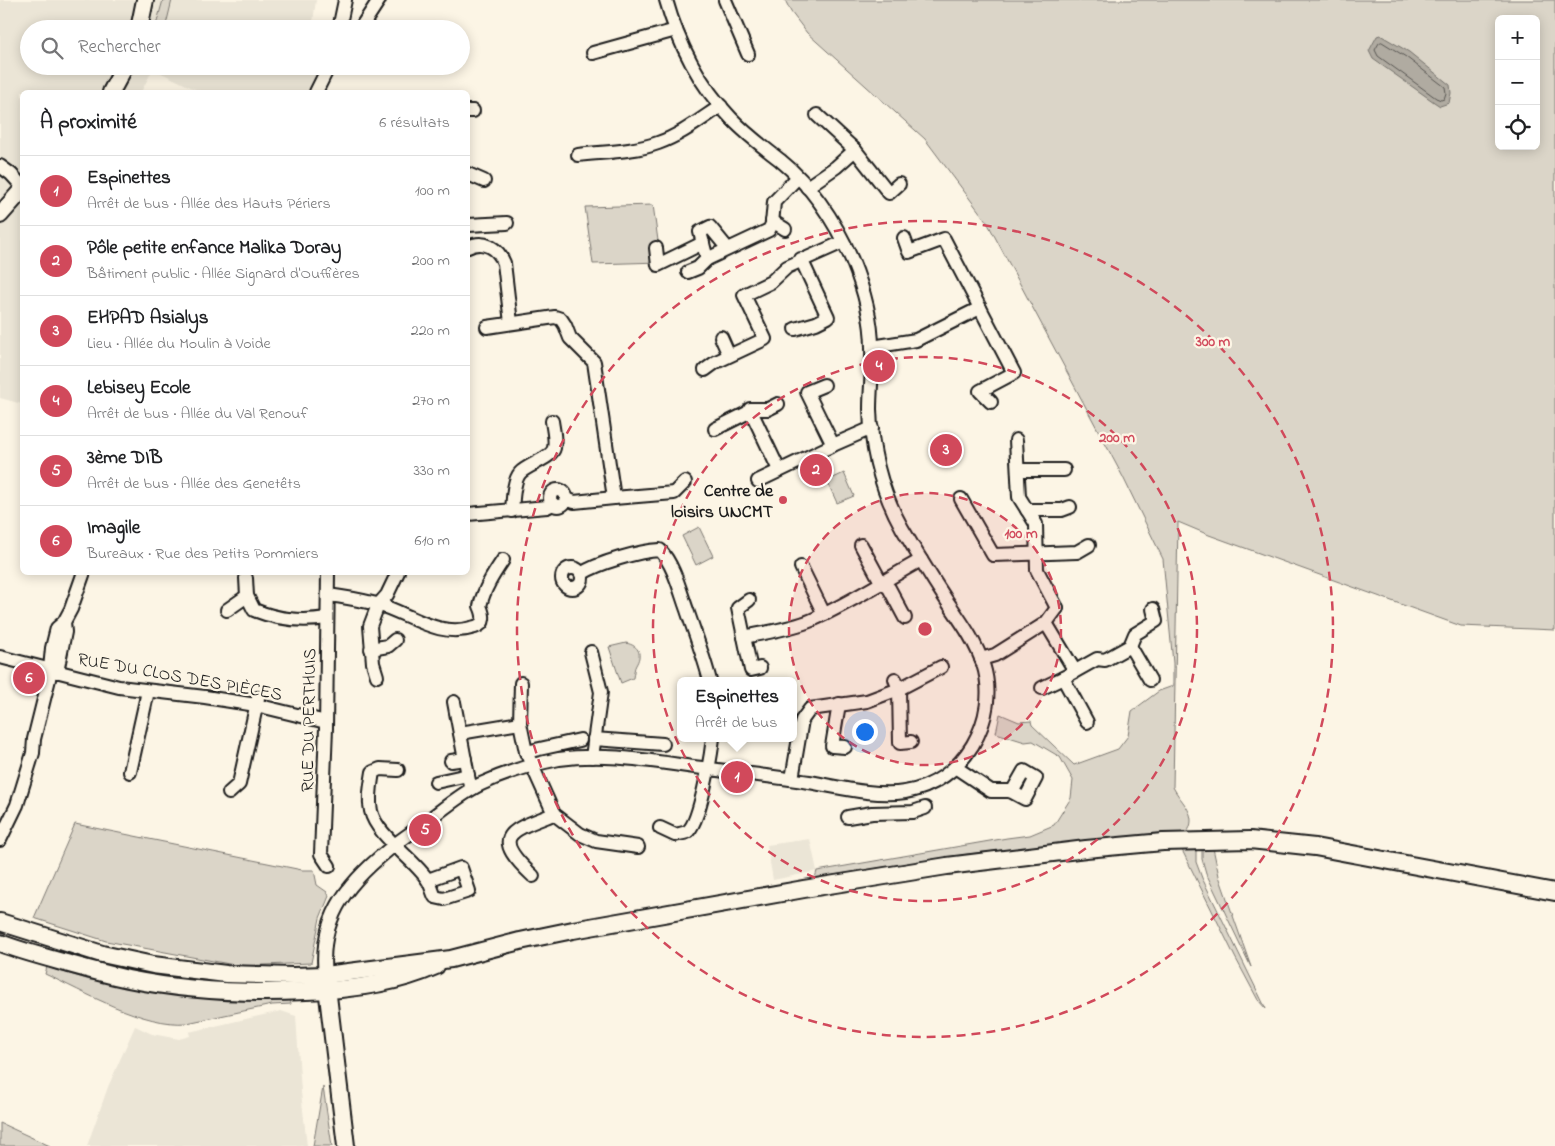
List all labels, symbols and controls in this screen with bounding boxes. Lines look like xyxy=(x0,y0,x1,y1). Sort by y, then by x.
map controls xyxy=(1495,15,1540,150)
button: + xyxy=(1495,15,1540,60)
search box xyxy=(20,20,470,75)
icon: search xyxy=(38,34,66,62)
text: Rechercher xyxy=(78,34,161,61)
button: − xyxy=(1495,60,1540,105)
button: locate xyxy=(1495,105,1540,150)
text: À proximité xyxy=(40,108,137,138)
text: 6 résultats xyxy=(379,111,450,135)
text: Espinettes xyxy=(87,165,171,192)
text: 1 xyxy=(53,179,59,203)
text: 100 m xyxy=(415,179,450,203)
text: Arrêt de bus · Allée des Hauts Périers xyxy=(87,192,331,216)
text: Pôle petite enfance Malika Doray xyxy=(87,235,341,262)
text: 2 xyxy=(52,249,60,273)
text: 200 m xyxy=(412,249,450,273)
text: Bâtiment public · Allée Signard d'Ouffières xyxy=(87,262,360,286)
text: EHPAD Asialys xyxy=(87,305,208,332)
text: 3 xyxy=(53,319,59,343)
text: 220 m xyxy=(411,319,450,343)
text: 300 m xyxy=(1195,331,1231,353)
text: Lieu · Allée du Moulin à Voide xyxy=(87,332,271,356)
pin: 4 xyxy=(863,347,895,385)
text: Lebisey Ecole xyxy=(87,375,190,402)
text: 4 xyxy=(53,389,59,413)
text: 270 m xyxy=(412,389,450,413)
text: Arrêt de bus · Allée du Val Renouf xyxy=(87,402,308,426)
text: 200 m xyxy=(1098,427,1135,449)
pin: 3 xyxy=(930,431,962,469)
text: 3ème DIB xyxy=(87,445,163,472)
pin: 2 xyxy=(800,451,832,489)
text: 5 xyxy=(51,459,61,483)
text: 330 m xyxy=(413,459,450,483)
text: Arrêt de bus · Allée des Genetêts xyxy=(87,472,301,496)
place label: Centre de loisirs UNCMT xyxy=(671,479,774,526)
marker: Centre de loisirs UNCMT xyxy=(777,494,789,506)
text: Imagile xyxy=(87,515,140,542)
text: 100 m xyxy=(1004,523,1038,545)
text: 6 xyxy=(52,529,60,553)
text: 610 m xyxy=(415,529,450,553)
text: Bureaux · Rue des Petits Pommiers xyxy=(87,542,319,566)
centre of rings xyxy=(916,620,934,638)
street label: RUE DU CLOS DES PIÈCES xyxy=(75,647,284,709)
street label: RUE DU PERTHUIS xyxy=(296,648,324,792)
pin: 6 xyxy=(13,659,45,697)
popup xyxy=(677,677,797,742)
text: Espinettes xyxy=(695,684,779,711)
text: Arrêt de bus xyxy=(695,711,777,735)
your location xyxy=(852,719,878,745)
pin: 1 xyxy=(721,758,753,796)
pin: 5 xyxy=(409,811,441,849)

